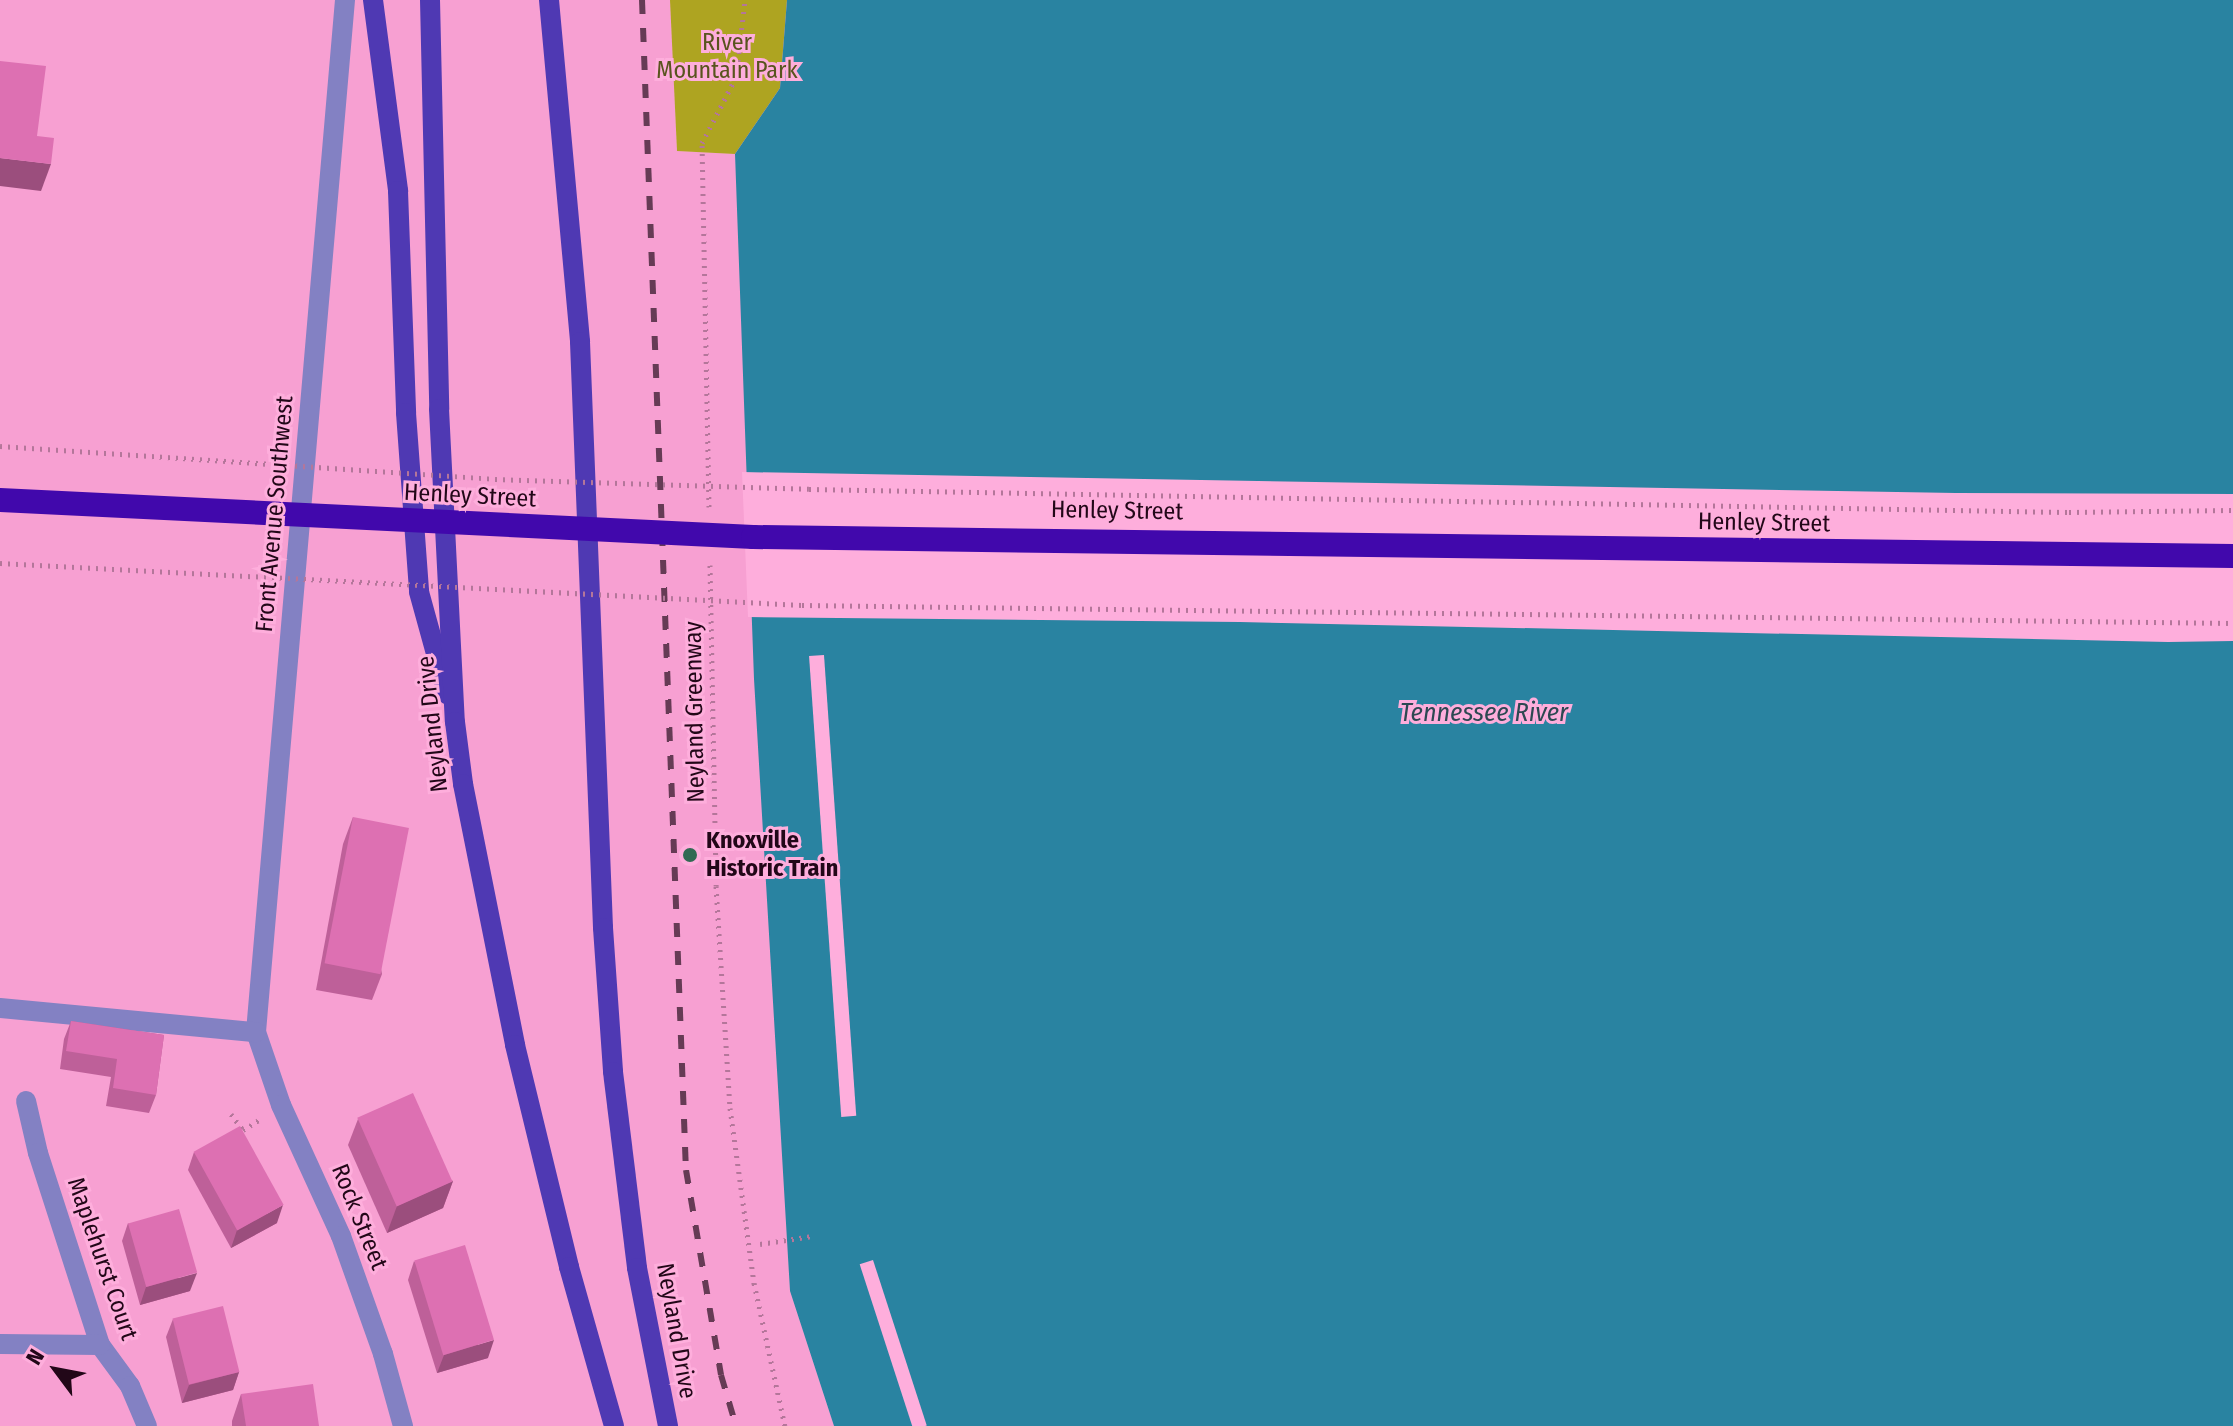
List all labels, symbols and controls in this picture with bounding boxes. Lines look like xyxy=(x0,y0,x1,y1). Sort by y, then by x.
park label: River Mountain Park xyxy=(656,29,798,85)
street label: Front Avenue Southwest xyxy=(250,395,300,633)
street label: Henley Street xyxy=(403,478,537,514)
street label: Henley Street xyxy=(1051,495,1183,527)
street label: Henley Street xyxy=(1698,507,1830,539)
street label: Neyland Greenway xyxy=(679,621,711,803)
street label: Neyland Drive xyxy=(412,654,454,794)
water label: Tennessee River xyxy=(1400,697,1568,729)
place label: Knoxville Historic Train xyxy=(706,827,838,883)
marker: Knoxville Historic Train xyxy=(681,846,699,864)
street label: Rock Street xyxy=(325,1160,393,1274)
street label: Maplehurst Court xyxy=(61,1174,143,1344)
street label: Neyland Drive xyxy=(650,1261,702,1401)
north arrow xyxy=(16,1330,96,1410)
text: N xyxy=(20,1344,50,1370)

